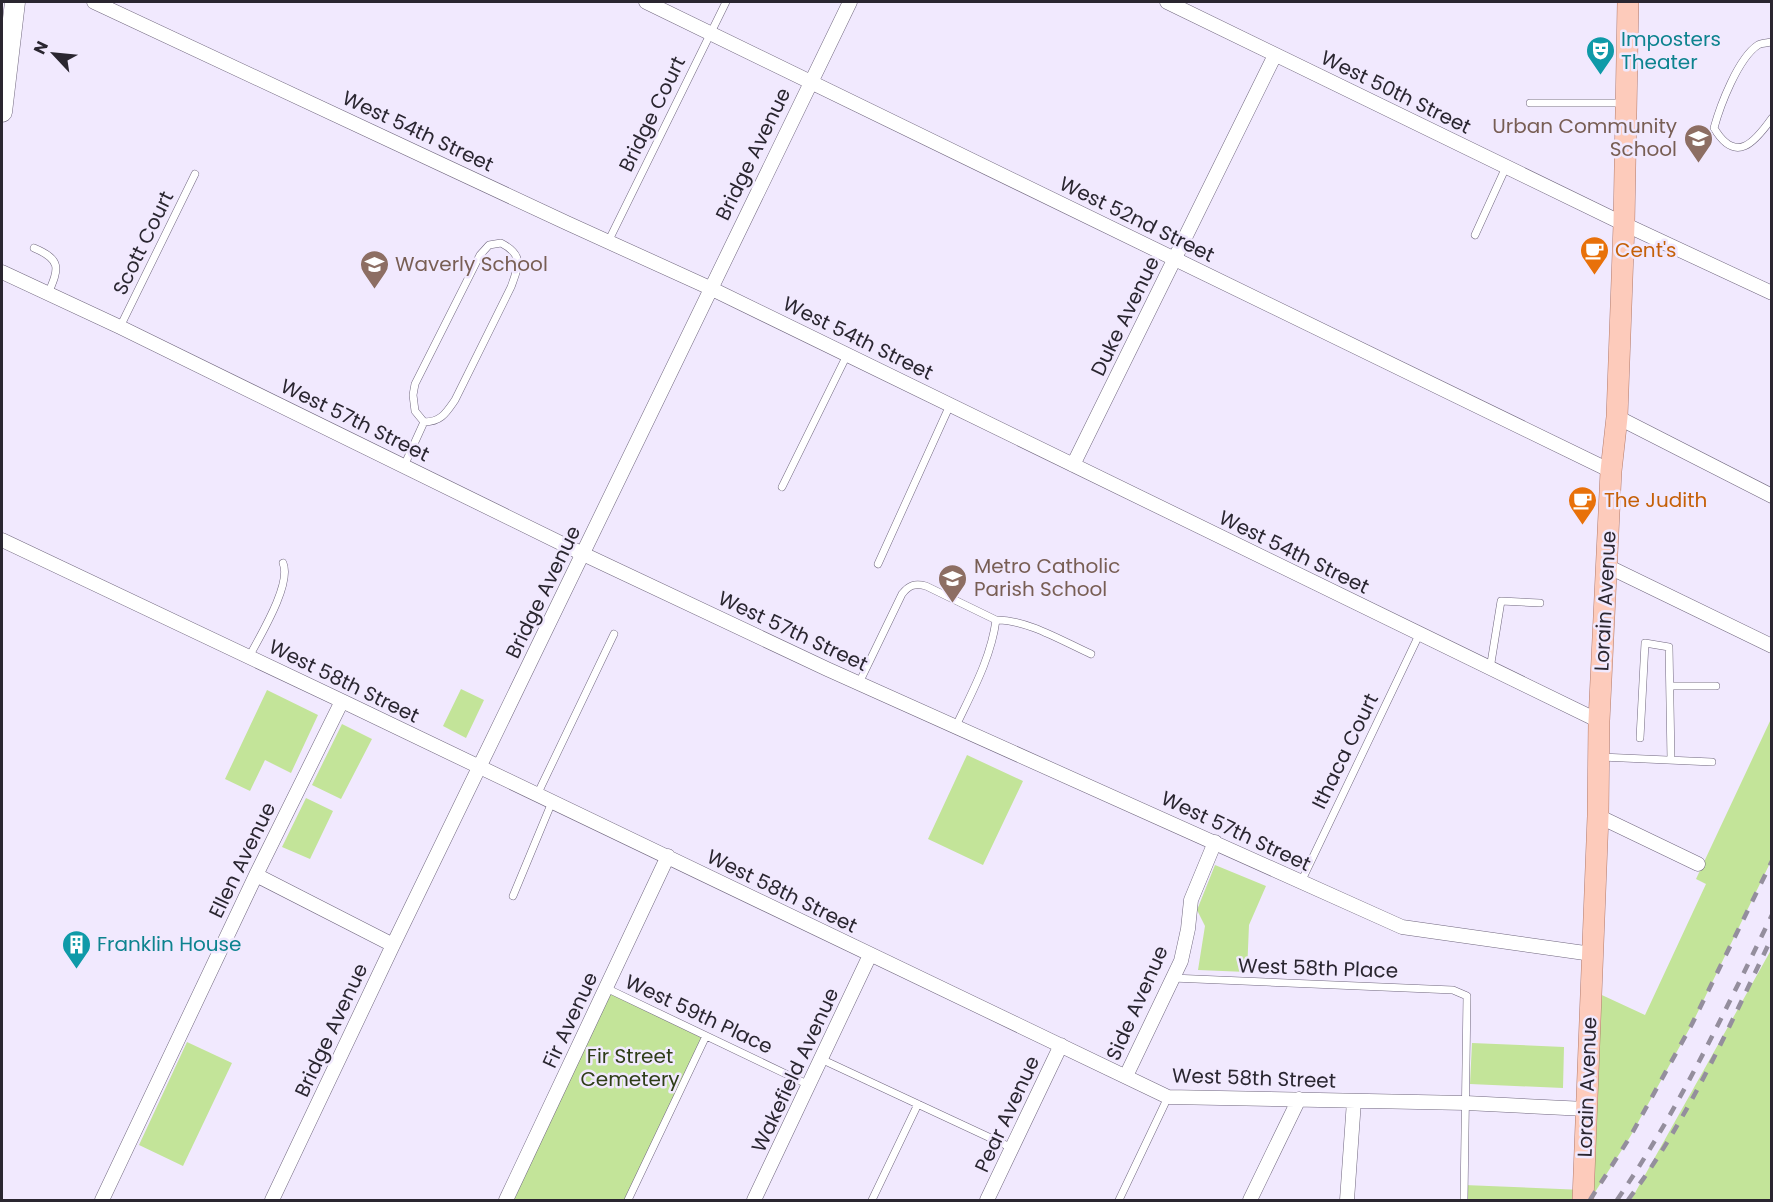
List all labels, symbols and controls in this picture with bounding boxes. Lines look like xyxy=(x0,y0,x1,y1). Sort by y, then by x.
north arrow xyxy=(24,24,84,84)
place label: Imposters Theater xyxy=(1621,25,1721,76)
theatre icon: Imposters Theater xyxy=(1584,34,1616,76)
text: N xyxy=(28,37,54,58)
street label: West 50th Street xyxy=(1316,43,1476,141)
street label: Bridge Court xyxy=(612,52,692,176)
street label: Bridge Avenue xyxy=(709,83,797,225)
street label: West 54th Street xyxy=(338,84,498,178)
place label: Urban Community School xyxy=(1492,112,1677,163)
school or university icon: Urban Community School xyxy=(1682,122,1714,164)
street label: West 52nd Street xyxy=(1055,169,1219,269)
street label: Scott Court xyxy=(106,186,180,300)
cafe icon: Cent's xyxy=(1578,234,1610,276)
place label: Cent's xyxy=(1615,236,1677,264)
school or university icon: Waverly School xyxy=(358,248,390,290)
place label: Waverly School xyxy=(395,250,548,278)
street label: Duke Avenue xyxy=(1084,251,1166,381)
street label: West 54th Street xyxy=(778,289,938,387)
street label: West 57th Street xyxy=(276,372,434,468)
cafe icon: The Judith xyxy=(1567,484,1599,526)
place label: The Judith xyxy=(1604,486,1707,514)
street label: West 54th Street xyxy=(1214,503,1374,601)
street label: Bridge Avenue xyxy=(499,521,587,663)
street label: Lorain Avenue xyxy=(1587,530,1623,672)
place label: Metro Catholic Parish School xyxy=(974,552,1120,603)
school or university icon: Metro Catholic Parish School xyxy=(937,562,969,604)
street label: West 57th Street xyxy=(713,584,873,678)
street label: West 58th Street xyxy=(264,632,424,730)
street label: Ithaca Court xyxy=(1305,689,1385,813)
street label: West 57th Street xyxy=(1156,784,1316,878)
street label: Ellen Avenue xyxy=(202,797,282,923)
street label: West 58th Street xyxy=(702,842,862,940)
building icon: Franklin House xyxy=(60,928,92,970)
place label: Franklin House xyxy=(97,930,241,958)
street label: Side Avenue xyxy=(1099,941,1175,1065)
street label: West 58th Place xyxy=(1237,951,1399,985)
street label: Bridge Avenue xyxy=(288,959,374,1101)
street label: Fir Avenue xyxy=(536,967,604,1073)
street label: West 59th Place xyxy=(621,967,777,1061)
street label: Wakefield Avenue xyxy=(745,983,845,1157)
street label: Lorain Avenue xyxy=(1571,1016,1603,1158)
park label: Fir Street Cemetery xyxy=(580,1042,680,1093)
street label: Pear Avenue xyxy=(968,1051,1046,1177)
street label: West 58th Street xyxy=(1171,1061,1337,1095)

